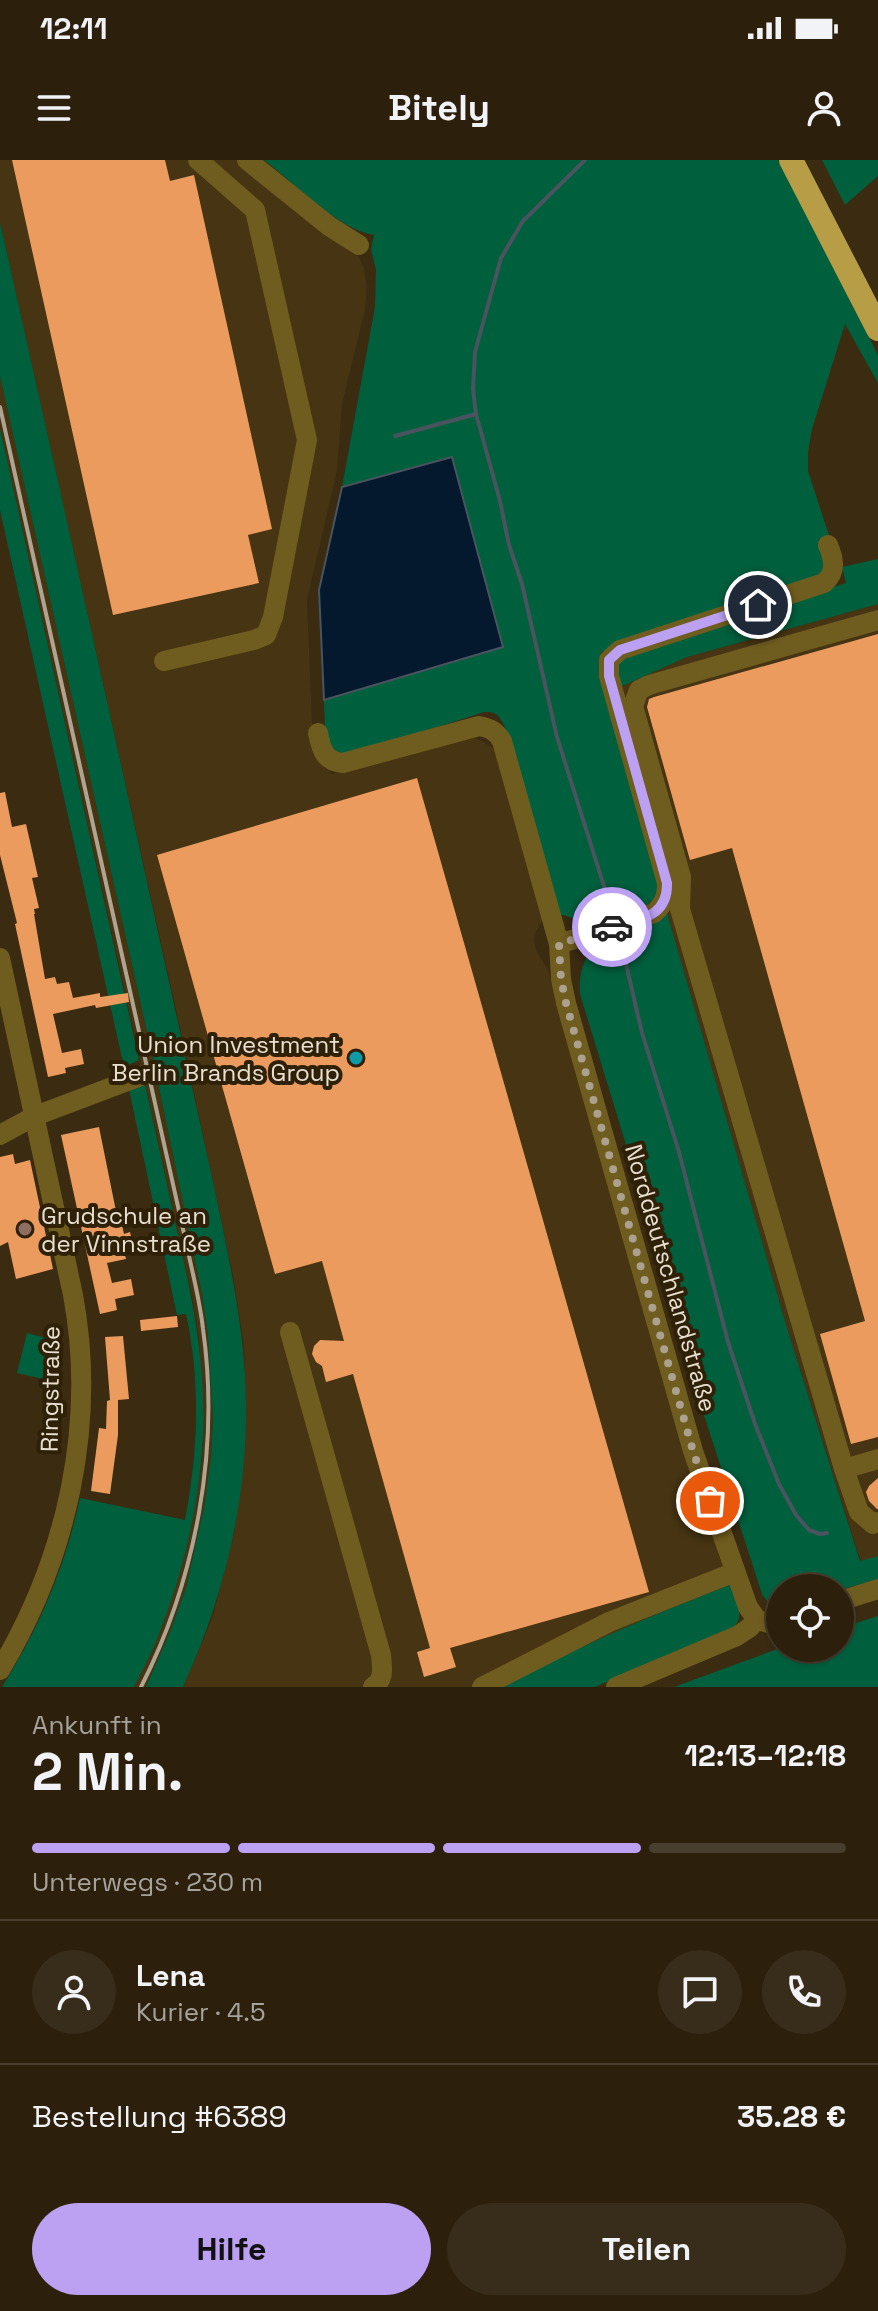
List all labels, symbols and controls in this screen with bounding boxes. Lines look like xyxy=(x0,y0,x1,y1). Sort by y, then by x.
text: 12:11 xyxy=(40,9,107,48)
text: Bitely xyxy=(388,85,490,131)
icon: menu xyxy=(32,86,76,130)
icon: person xyxy=(802,86,846,130)
pin xyxy=(724,571,792,639)
icon: home xyxy=(736,583,780,627)
courier xyxy=(572,887,652,967)
icon: car xyxy=(590,905,634,949)
place label: Union Investment Berlin Brands Group xyxy=(112,1029,340,1088)
marker: Union Investment Berlin Brands Group xyxy=(347,1049,365,1067)
street label: Norddeutschlandstraße xyxy=(618,1141,724,1415)
place label: Grudschule an der Vinnstraße xyxy=(41,1200,211,1259)
marker: Grudschule an der Vinnstraße xyxy=(16,1220,34,1238)
street label: Ringstraße xyxy=(33,1326,67,1452)
pin xyxy=(676,1467,744,1535)
icon: bag xyxy=(688,1479,732,1523)
map controls xyxy=(766,1574,854,1662)
button: locate xyxy=(766,1574,854,1662)
text: Ankunft in xyxy=(32,1708,162,1742)
text: 12:13–12:18 xyxy=(684,1736,846,1775)
text: 2 Min. xyxy=(32,1739,183,1805)
text: Unterwegs · 230 m xyxy=(32,1865,263,1899)
button: person xyxy=(32,1950,116,2034)
button: chat xyxy=(658,1950,742,2034)
button: phone xyxy=(762,1950,846,2034)
text: Lena xyxy=(136,1956,205,1995)
text: Kurier · 4.5 xyxy=(136,1995,266,2029)
text: Bestellung #6389 xyxy=(32,2097,287,2136)
text: 35.28 € xyxy=(737,2097,846,2136)
button: Hilfe xyxy=(32,2203,431,2295)
button: Teilen xyxy=(447,2203,846,2295)

